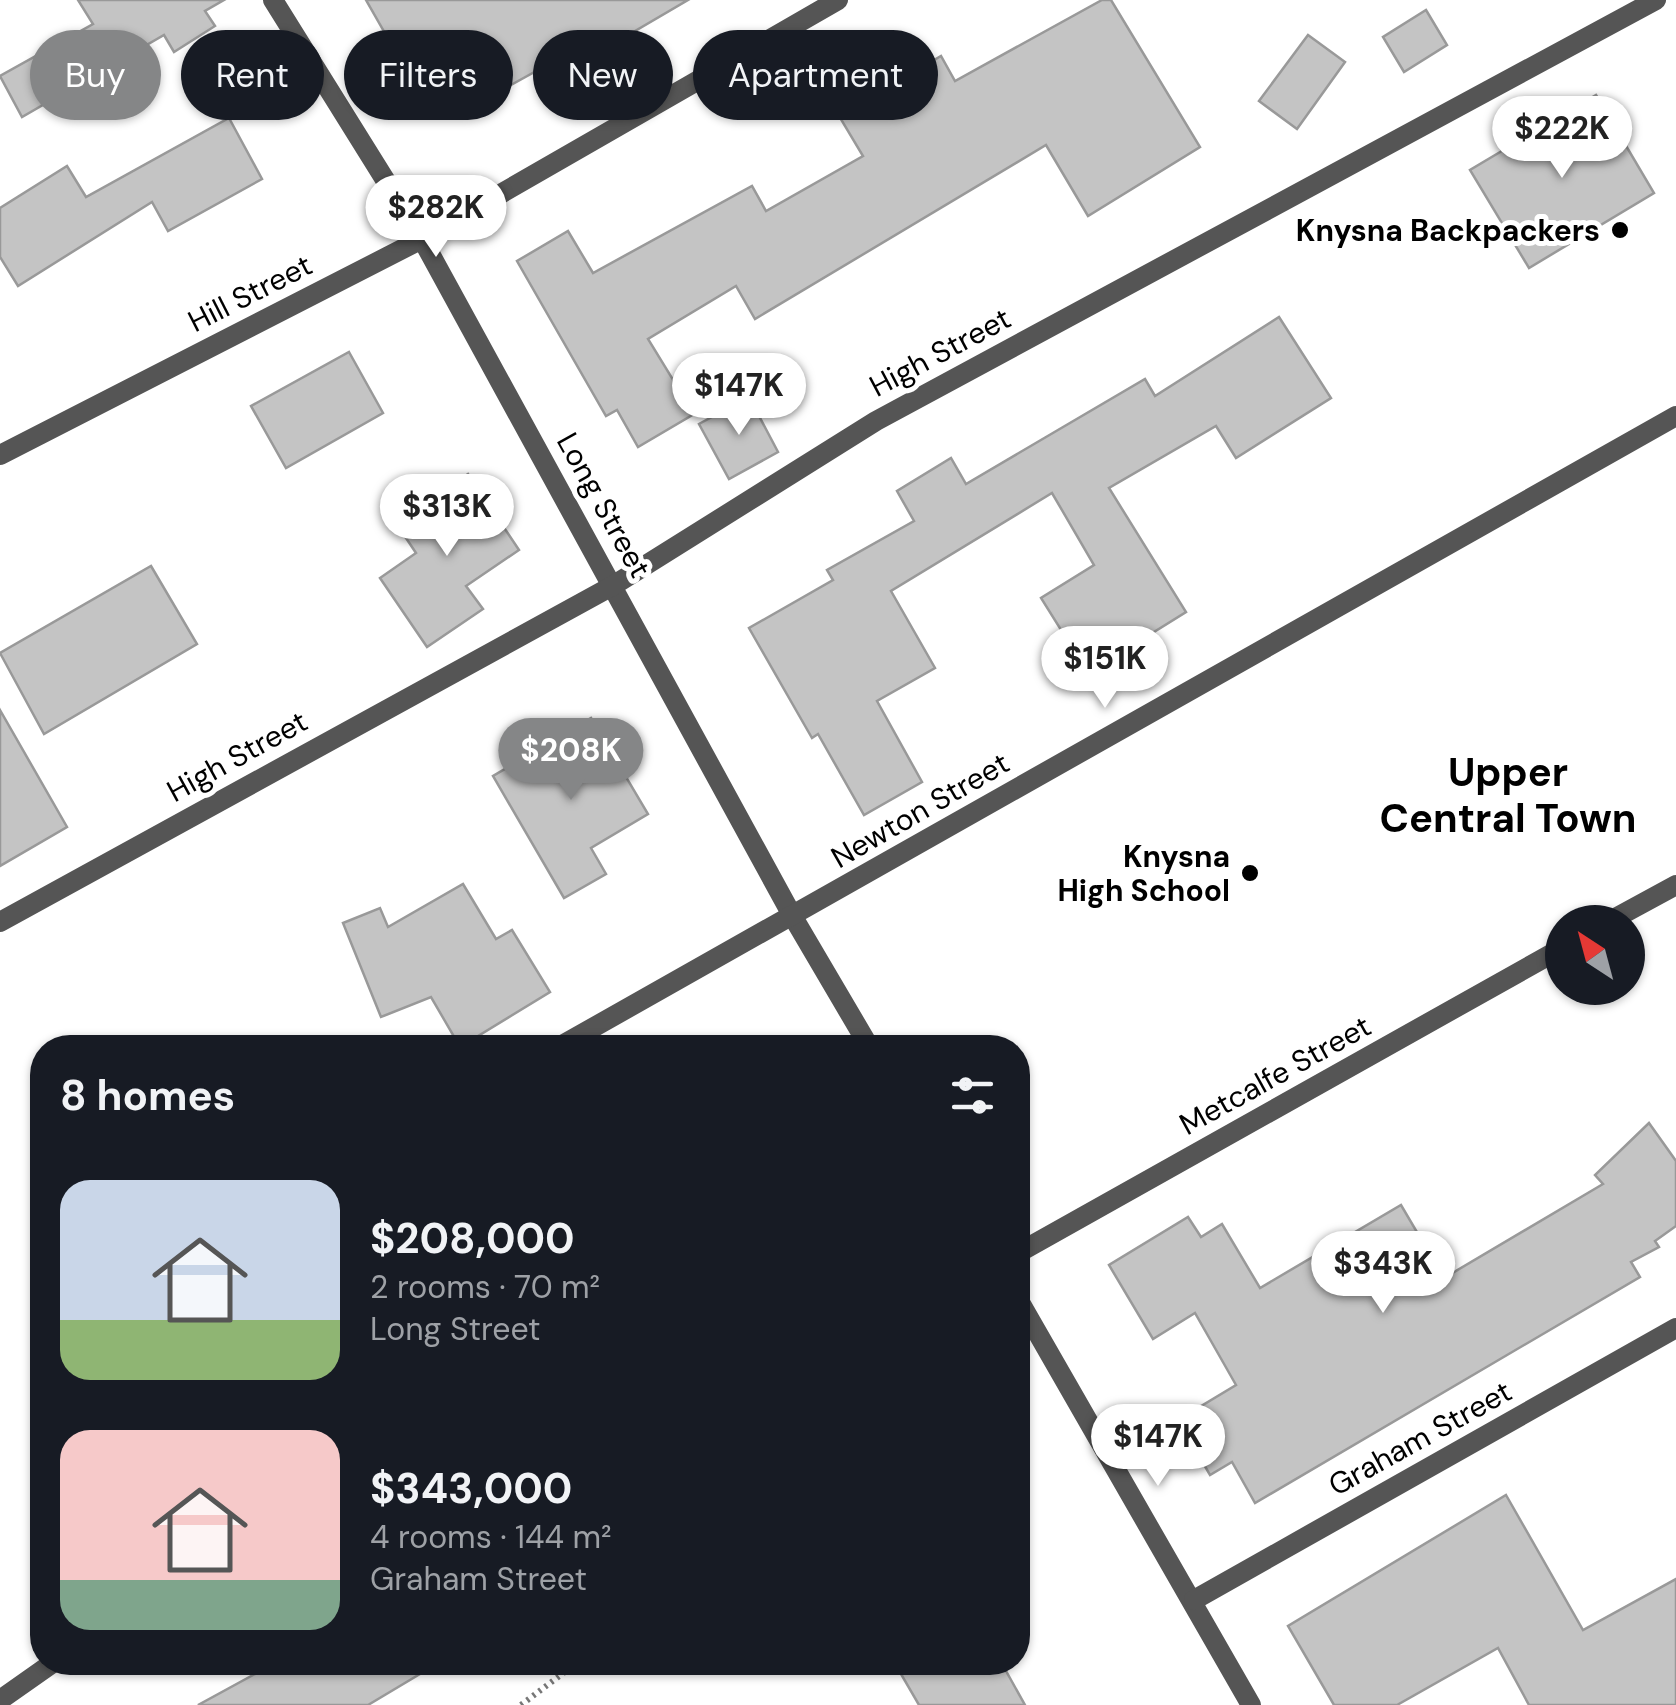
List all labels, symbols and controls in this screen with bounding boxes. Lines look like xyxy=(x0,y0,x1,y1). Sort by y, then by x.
chip: Buy xyxy=(30,30,161,120)
chip: Rent xyxy=(181,30,324,120)
chip: Filters xyxy=(344,30,513,120)
chip: New xyxy=(533,30,673,120)
chip: Apartment xyxy=(693,30,938,120)
pin: $222K xyxy=(1492,96,1632,181)
text: $222K xyxy=(1514,107,1610,149)
pin: $282K xyxy=(366,175,506,260)
text: $282K xyxy=(388,186,484,228)
place label: Knysna Backpackers xyxy=(1296,211,1600,250)
marker: Knysna Backpackers xyxy=(1609,219,1631,241)
street label: Hill Street xyxy=(181,245,319,341)
street label: High Street xyxy=(863,298,1017,406)
pin: $147K xyxy=(669,353,809,438)
text: $147K xyxy=(694,364,784,406)
street label: Long Street xyxy=(548,426,660,584)
pin: $313K xyxy=(377,474,517,559)
text: $313K xyxy=(402,485,492,527)
pin: $151K xyxy=(1035,626,1175,711)
text: $151K xyxy=(1063,637,1147,679)
street label: High Street xyxy=(160,701,314,811)
pin: $208K xyxy=(501,718,641,803)
text: $208K xyxy=(520,729,622,771)
street label: Newton Street xyxy=(824,743,1016,877)
district label: Upper Central Town xyxy=(1380,746,1636,844)
place label: Knysna High School xyxy=(1057,837,1230,910)
marker: Knysna High School xyxy=(1239,862,1261,884)
north arrow xyxy=(1545,905,1645,1005)
map controls xyxy=(1545,905,1645,1005)
street label: Metcalfe Street xyxy=(1172,1006,1378,1144)
text: 8 homes xyxy=(60,1068,235,1123)
icon: filters xyxy=(945,1068,1000,1123)
text: $208,000 xyxy=(370,1211,575,1266)
icon: home xyxy=(140,1220,260,1340)
pin: $343K xyxy=(1313,1231,1453,1316)
text: $343K xyxy=(1333,1242,1433,1284)
text: 2 rooms · 70 m² xyxy=(370,1266,600,1308)
text: Long Street xyxy=(370,1308,541,1350)
street label: Graham Street xyxy=(1322,1372,1518,1504)
pin: $147K xyxy=(1088,1404,1228,1489)
text: $147K xyxy=(1113,1415,1203,1457)
text: $343,000 xyxy=(370,1461,572,1516)
icon: home xyxy=(140,1470,260,1590)
text: 4 rooms · 144 m² xyxy=(370,1516,611,1558)
text: Graham Street xyxy=(370,1558,587,1600)

